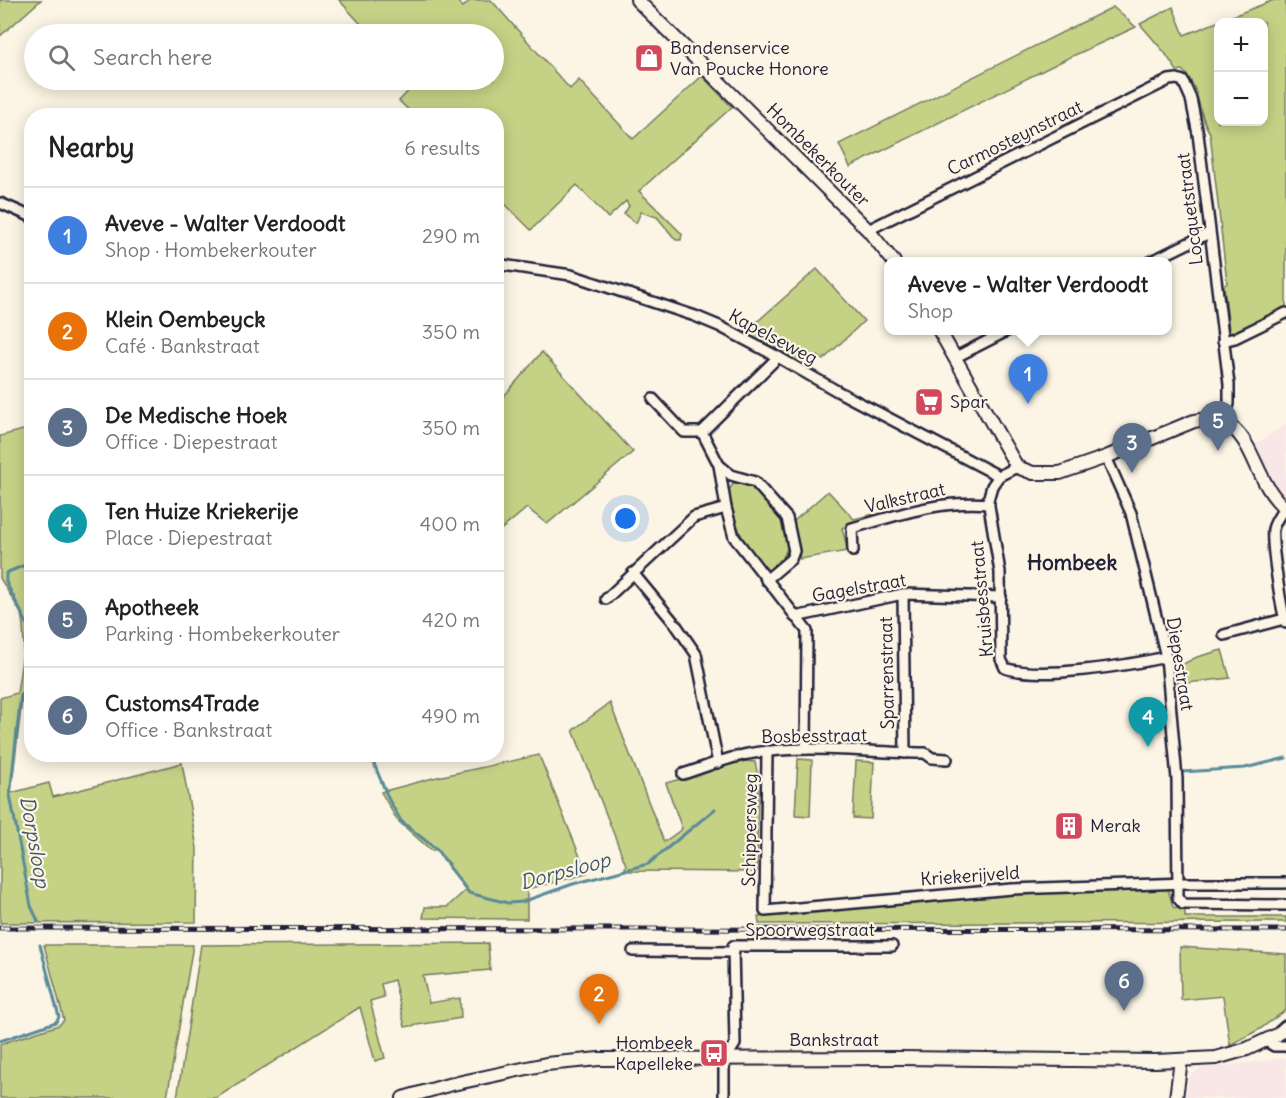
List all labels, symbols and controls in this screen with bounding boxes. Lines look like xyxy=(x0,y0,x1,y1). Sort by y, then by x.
map controls xyxy=(1214,18,1268,126)
button: + xyxy=(1214,18,1268,72)
search box xyxy=(24,24,504,90)
place label: Bandenservice Van Poucke Honore xyxy=(670,36,829,80)
icon: search xyxy=(45,41,78,74)
shop icon: Bandenservice Van Poucke Honore xyxy=(633,42,665,74)
text: Search here xyxy=(93,43,212,71)
button: − xyxy=(1214,72,1268,126)
street label: Carmosteynstraat xyxy=(943,95,1086,180)
street label: Hombekerkouter xyxy=(762,98,875,212)
text: Nearby xyxy=(48,131,134,164)
text: 6 results xyxy=(404,135,480,160)
street label: Locquetstraat xyxy=(1171,152,1208,266)
text: Aveve - Walter Verdoodt xyxy=(105,209,345,237)
text: 1 xyxy=(64,223,71,248)
text: 290 m xyxy=(422,223,480,248)
text: Shop · Hombekerkouter xyxy=(105,237,317,262)
popup xyxy=(884,257,1172,335)
text: Aveve - Walter Verdoodt xyxy=(908,270,1148,298)
text: Shop xyxy=(908,298,953,323)
street label: Kapelseweg xyxy=(725,304,821,369)
text: Klein Oembeyck xyxy=(105,305,265,333)
text: 2 xyxy=(62,319,73,344)
text: 350 m xyxy=(422,319,480,344)
text: Café · Bankstraat xyxy=(105,333,260,358)
pin: 1 xyxy=(1008,354,1048,404)
supermarket icon: Spar xyxy=(913,386,945,418)
place label: Spar xyxy=(950,390,989,413)
text: De Medische Hoek xyxy=(105,401,287,429)
pin: 5 xyxy=(1198,402,1238,451)
text: 3 xyxy=(62,415,73,440)
text: 350 m xyxy=(422,415,480,440)
pin: 3 xyxy=(1112,424,1152,473)
text: Office · Diepestraat xyxy=(105,429,278,454)
street label: Valkstraat xyxy=(862,477,947,518)
text: Ten Huize Kriekerije xyxy=(105,497,299,525)
your location xyxy=(611,504,640,533)
text: 4 xyxy=(62,511,73,536)
text: 400 m xyxy=(420,511,480,536)
text: Place · Diepestraat xyxy=(105,525,272,550)
street label: Kruisbesstraat xyxy=(965,540,998,658)
district label: Hombeek xyxy=(1027,549,1117,576)
street label: Gagelstraat xyxy=(810,568,908,607)
text: Apotheek xyxy=(105,593,199,621)
text: 5 xyxy=(62,607,73,632)
text: 420 m xyxy=(422,607,480,632)
street label: Diepestraat xyxy=(1162,615,1199,712)
street label: Sparrenstraat xyxy=(874,616,899,730)
text: Parking · Hombekerkouter xyxy=(105,621,340,646)
text: Customs4Trade xyxy=(105,689,259,717)
pin: 4 xyxy=(1128,698,1168,747)
text: 6 xyxy=(62,703,73,728)
text: 490 m xyxy=(421,703,480,728)
text: Office · Bankstraat xyxy=(105,717,272,742)
street label: Bosbesstraat xyxy=(761,723,867,748)
street label: Schippersweg xyxy=(737,773,762,887)
water label: Dorpsloop xyxy=(15,794,56,891)
building icon: Merak xyxy=(1053,810,1085,842)
place label: Merak xyxy=(1090,814,1141,837)
water label: Dorpsloop xyxy=(517,846,614,895)
street label: Kriekerijveld xyxy=(920,861,1021,890)
street label: Spoorwegstraat xyxy=(745,918,875,941)
pin: 6 xyxy=(1104,962,1144,1011)
pin: 2 xyxy=(580,974,618,1024)
street label: Bankstraat xyxy=(789,1028,879,1051)
place label: Hombeek Kapelleke xyxy=(615,1031,693,1075)
bus stop icon: Hombeek Kapelleke xyxy=(698,1037,730,1069)

